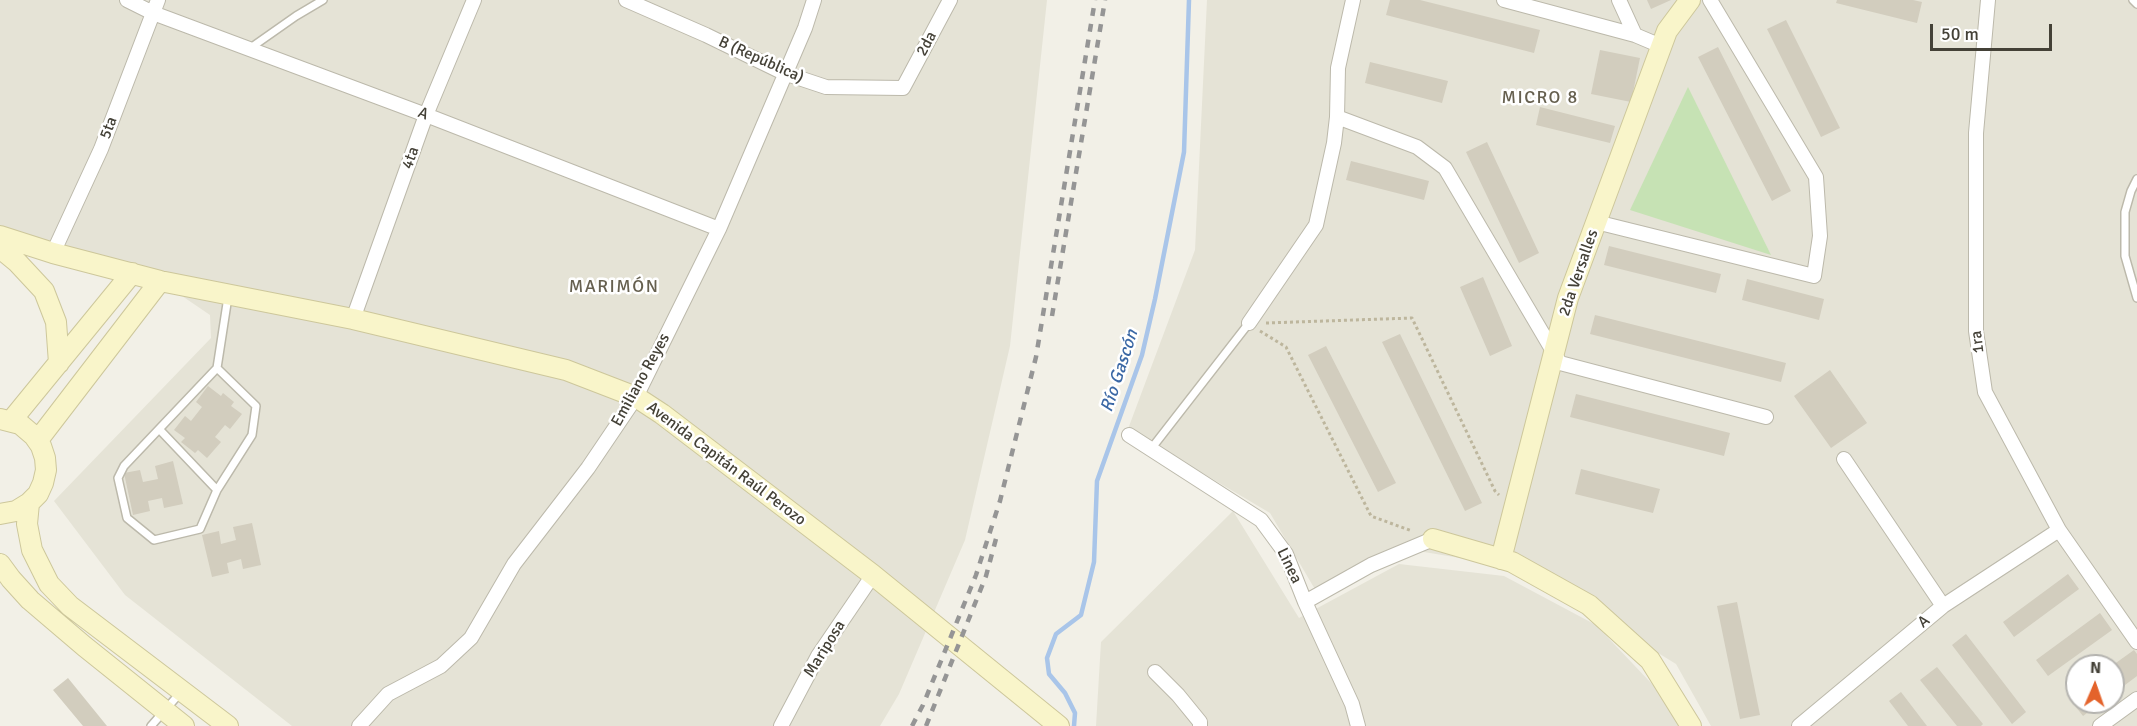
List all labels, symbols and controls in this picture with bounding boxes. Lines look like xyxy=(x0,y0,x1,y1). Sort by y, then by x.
scale bar xyxy=(1933,12,2054,50)
text: 50 m xyxy=(1941,23,1979,45)
street label: 2da xyxy=(913,28,941,60)
street label: B (República) xyxy=(715,33,807,87)
district label: MICRO 8 xyxy=(1501,87,1579,109)
street label: A xyxy=(415,103,431,125)
street label: 5ta xyxy=(96,114,122,142)
street label: 4ta xyxy=(398,144,424,172)
street label: 2da Versalles xyxy=(1555,227,1603,319)
district label: MARIMÓN xyxy=(569,276,659,298)
water label: Río Gascón xyxy=(1097,327,1143,415)
street label: Emiliano Reyes xyxy=(608,330,674,430)
street label: 1ra xyxy=(1967,330,1989,354)
street label: Avenida Capitán Raúl Perozo xyxy=(643,398,809,530)
street label: Linea xyxy=(1272,545,1306,587)
street label: A xyxy=(1914,612,1934,632)
street label: Mariposa xyxy=(800,617,850,681)
north arrow xyxy=(2065,654,2125,714)
text: N xyxy=(2090,658,2101,678)

